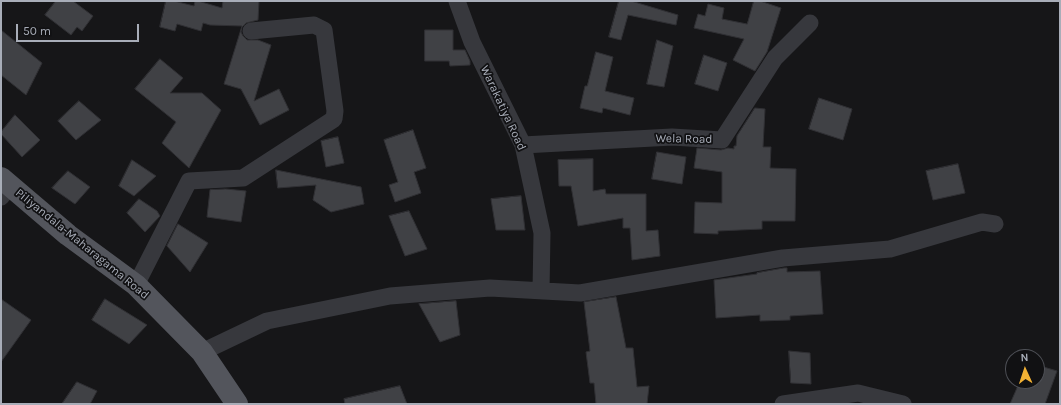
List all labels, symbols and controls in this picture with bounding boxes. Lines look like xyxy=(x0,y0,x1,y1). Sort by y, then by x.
scale bar xyxy=(18,16,141,42)
text: 50 m xyxy=(23,24,51,38)
street label: Warakatiya Road xyxy=(477,63,529,153)
street label: Wela Road xyxy=(655,131,713,147)
street label: Piliyandala-Maharagama Road xyxy=(12,186,152,302)
north arrow xyxy=(1005,349,1045,389)
text: N xyxy=(1020,351,1029,364)

